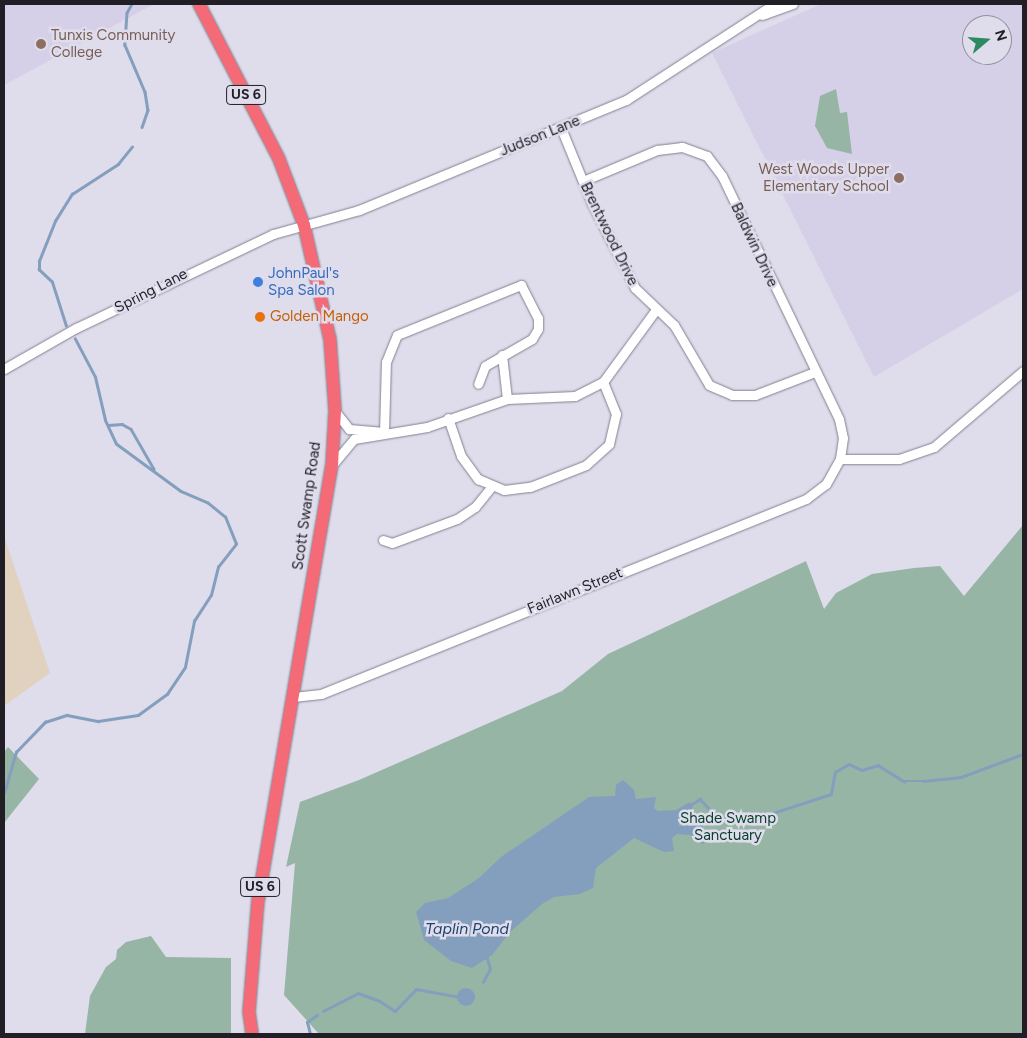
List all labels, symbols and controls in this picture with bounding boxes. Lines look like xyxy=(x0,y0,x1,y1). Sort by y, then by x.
north arrow xyxy=(962,15,1012,65)
place label: Tunxis Community College xyxy=(51,26,175,61)
text: N xyxy=(991,28,1011,43)
marker: Tunxis Community College xyxy=(35,38,47,50)
road number: US 6 xyxy=(226,84,266,106)
street label: Judson Lane xyxy=(497,112,583,160)
place label: West Woods Upper Elementary School xyxy=(758,160,889,195)
marker: West Woods Upper Elementary School xyxy=(893,172,905,184)
street label: Brentwood Drive xyxy=(576,179,642,289)
street label: Baldwin Drive xyxy=(727,200,781,290)
place label: JohnPaul's Spa Salon xyxy=(268,264,339,299)
street label: Spring Lane xyxy=(111,265,191,317)
marker: JohnPaul's Spa Salon xyxy=(252,276,264,288)
place label: Golden Mango xyxy=(270,308,369,326)
marker: Golden Mango xyxy=(254,311,266,323)
street label: Scott Swamp Road xyxy=(289,441,325,571)
street label: Fairlawn Street xyxy=(525,564,625,618)
park label: Shade Swamp Sanctuary xyxy=(680,809,776,844)
road number: US 6 xyxy=(240,876,280,899)
water label: Taplin Pond xyxy=(425,919,509,939)

